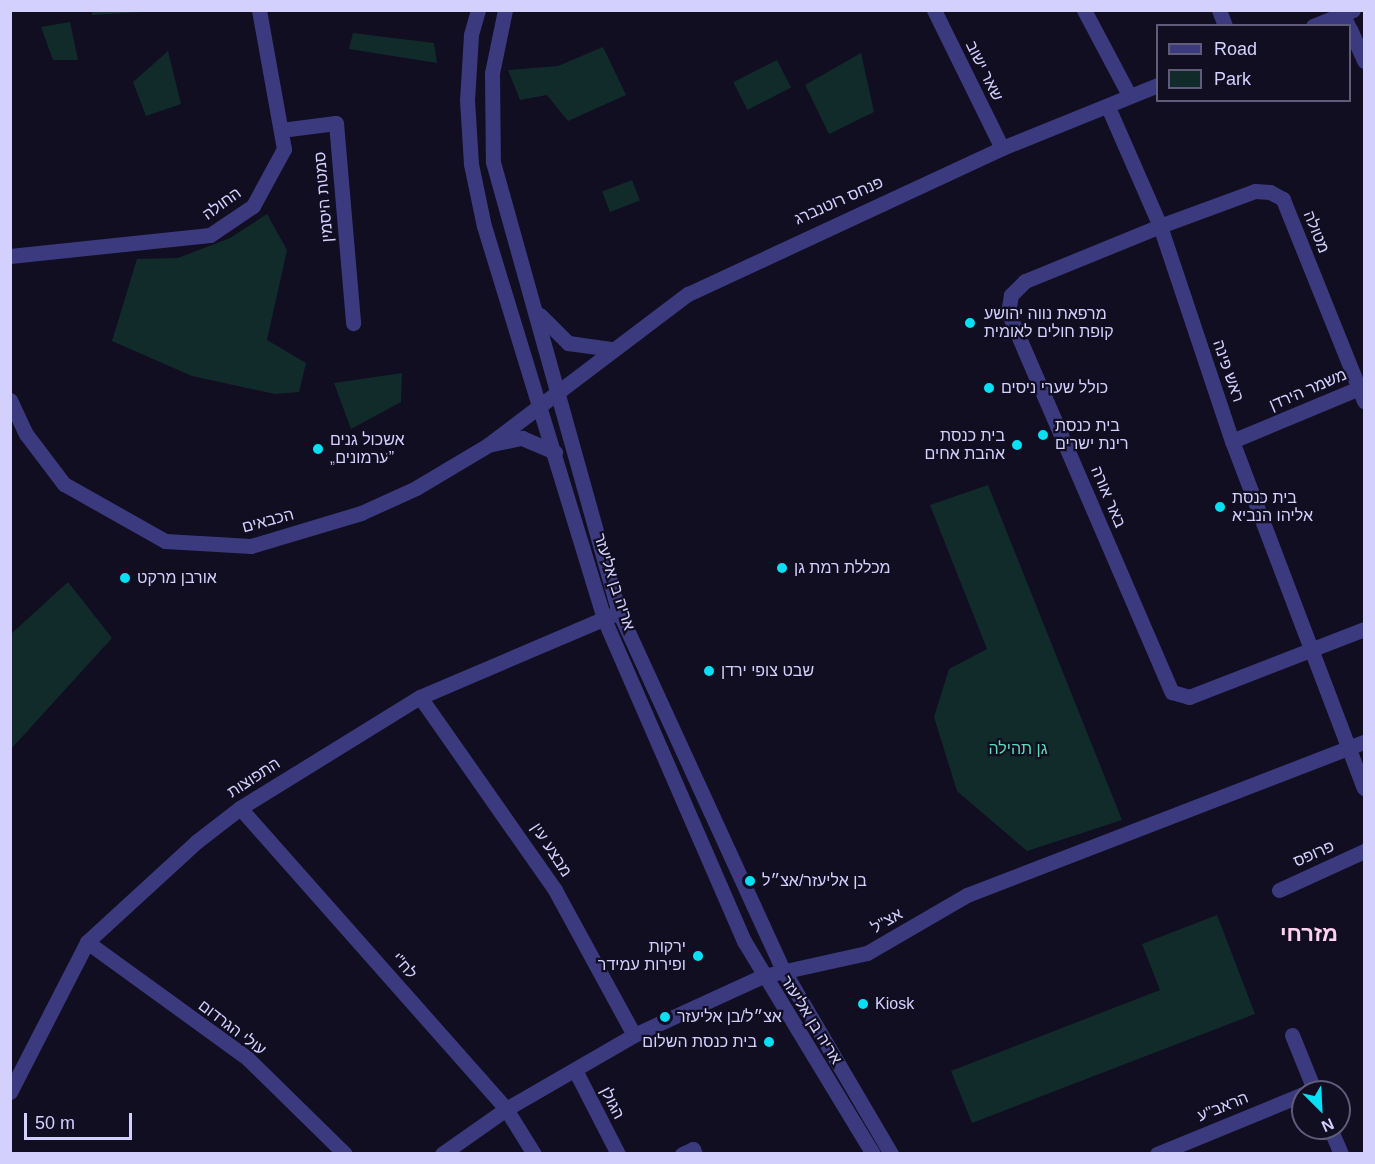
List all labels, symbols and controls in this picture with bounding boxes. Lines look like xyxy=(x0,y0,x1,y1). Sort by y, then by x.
legend xyxy=(1156,24,1351,102)
street label: שאר ישוב xyxy=(961,38,1007,104)
text: Road xyxy=(1214,39,1257,59)
text: Park xyxy=(1214,69,1251,89)
street label: סמטת היסמין xyxy=(310,151,338,243)
street label: פנחס רוטנברג xyxy=(792,173,886,229)
street label: החולה xyxy=(199,184,245,224)
street label: מטולה xyxy=(1299,208,1333,256)
place label: מרפאת נווה יהושע קופת חולים לאומית xyxy=(984,304,1114,342)
marker: מרפאת נווה יהושע קופת חולים לאומית xyxy=(961,314,979,332)
street label: ראש פינה xyxy=(1208,337,1248,405)
street label: משמר הירדן xyxy=(1266,365,1350,415)
place label: כולל שערי ניסים xyxy=(1001,378,1108,398)
marker: כולל שערי ניסים xyxy=(982,381,996,395)
place label: בית כנסת רינת ישרים xyxy=(1055,416,1128,454)
place label: בית כנסת אהבת אחים xyxy=(924,426,1005,464)
marker: בית כנסת רינת ישרים xyxy=(1036,428,1050,442)
place label: אשכול גנים „ערמונים” xyxy=(330,430,405,468)
marker: בית כנסת אהבת אחים xyxy=(1010,438,1024,452)
marker: אשכול גנים „ערמונים” xyxy=(311,442,325,456)
street label: באר אורה xyxy=(1086,463,1130,531)
place label: בית כנסת אליהו הנביא xyxy=(1232,488,1313,526)
marker: בית כנסת אליהו הנביא xyxy=(1213,500,1227,514)
street label: הכבאים xyxy=(240,505,296,537)
street label: אריה בן אליעזר xyxy=(589,531,639,633)
place label: מכללת רמת גן xyxy=(794,558,891,578)
marker: מכללת רמת גן xyxy=(775,561,789,575)
place label: אורבן מרקט xyxy=(137,568,217,588)
marker: אורבן מרקט xyxy=(118,571,132,585)
place label: שבט צופי ירדן xyxy=(721,661,814,681)
marker: שבט צופי ירדן xyxy=(702,664,716,678)
park label: גן תהילה xyxy=(988,739,1048,759)
street label: התפוצות xyxy=(224,754,284,802)
street label: מבצע עין xyxy=(526,819,576,881)
street label: פרופס xyxy=(1291,837,1337,871)
place label: בן אליעזר/אצ״ל xyxy=(762,871,867,891)
marker: בן אליעזר/אצ״ל xyxy=(743,874,757,888)
street label: אצ"ל xyxy=(868,904,906,938)
district label: מזרחי xyxy=(1280,921,1338,947)
place label: ירקות ופירות עמידר xyxy=(598,937,686,975)
street label: לח"י xyxy=(387,949,421,983)
marker: ירקות ופירות עמידר xyxy=(691,949,705,963)
street label: אריה בן אליעזר xyxy=(776,972,846,1068)
place label: Kiosk xyxy=(875,994,914,1014)
street label: עולי הגרדום xyxy=(194,996,270,1060)
marker: Kiosk xyxy=(856,997,870,1011)
place label: אצ״ל/בן אליעזר xyxy=(677,1007,782,1027)
marker: אצ״ל/בן אליעזר xyxy=(658,1010,672,1024)
place label: בית כנסת השלום xyxy=(642,1032,757,1052)
marker: בית כנסת השלום xyxy=(762,1035,776,1049)
north arrow xyxy=(1291,1080,1351,1140)
street label: הגולן xyxy=(596,1084,628,1122)
street label: הראב"ע xyxy=(1195,1088,1251,1126)
scale bar xyxy=(27,1101,135,1139)
text: 50 m xyxy=(35,1113,75,1133)
text: N xyxy=(1319,1115,1336,1135)

